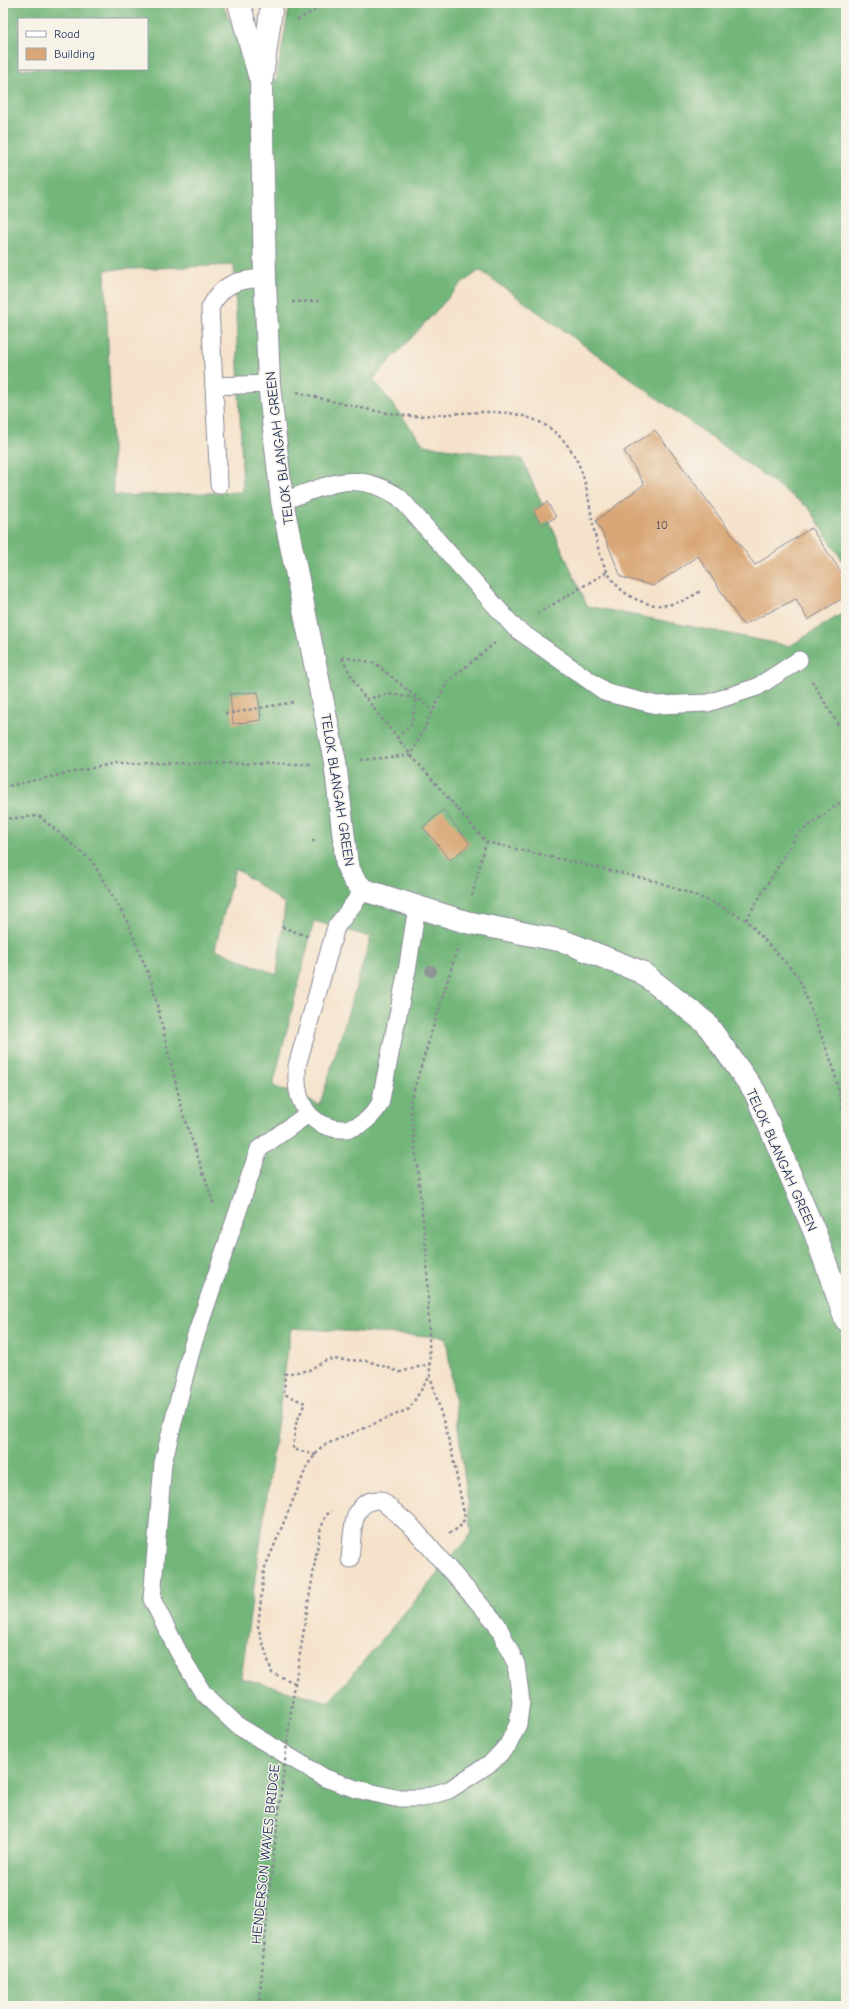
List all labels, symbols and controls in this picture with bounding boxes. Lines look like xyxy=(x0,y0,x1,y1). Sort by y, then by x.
legend xyxy=(18,18,148,70)
text: Road xyxy=(54,27,80,41)
text: Building xyxy=(54,47,95,61)
street label: TELOK BLANGAH GREEN xyxy=(262,370,297,526)
house number: 10 xyxy=(656,518,668,532)
street label: TELOK BLANGAH GREEN xyxy=(317,713,358,868)
street label: TELOK BLANGAH GREEN xyxy=(742,1086,821,1234)
street label: HENDERSON WAVES BRIDGE xyxy=(248,1763,283,1945)

